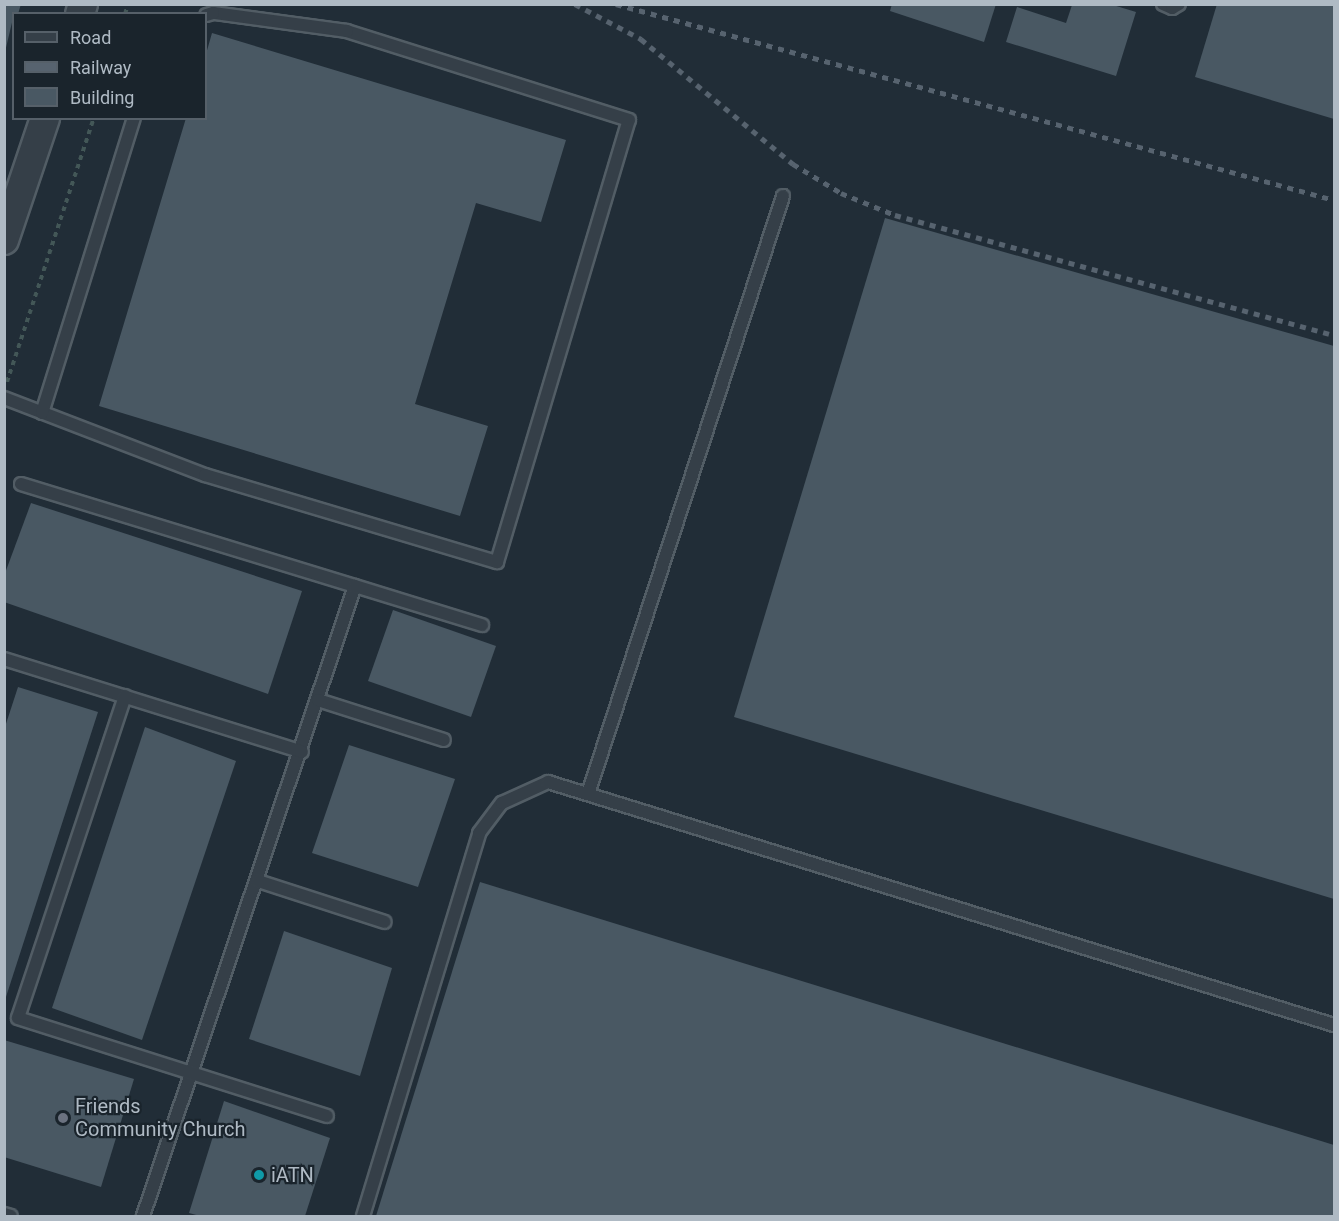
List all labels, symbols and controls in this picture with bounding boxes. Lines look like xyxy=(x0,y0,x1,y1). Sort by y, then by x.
legend xyxy=(12,12,207,120)
text: Road xyxy=(70,27,111,48)
text: Railway xyxy=(70,57,131,78)
text: Building xyxy=(70,87,134,108)
place label: Friends Community Church xyxy=(75,1094,246,1141)
marker: Friends Community Church xyxy=(56,1111,70,1125)
place label: iATN xyxy=(271,1163,314,1187)
marker: iATN xyxy=(252,1168,266,1182)

